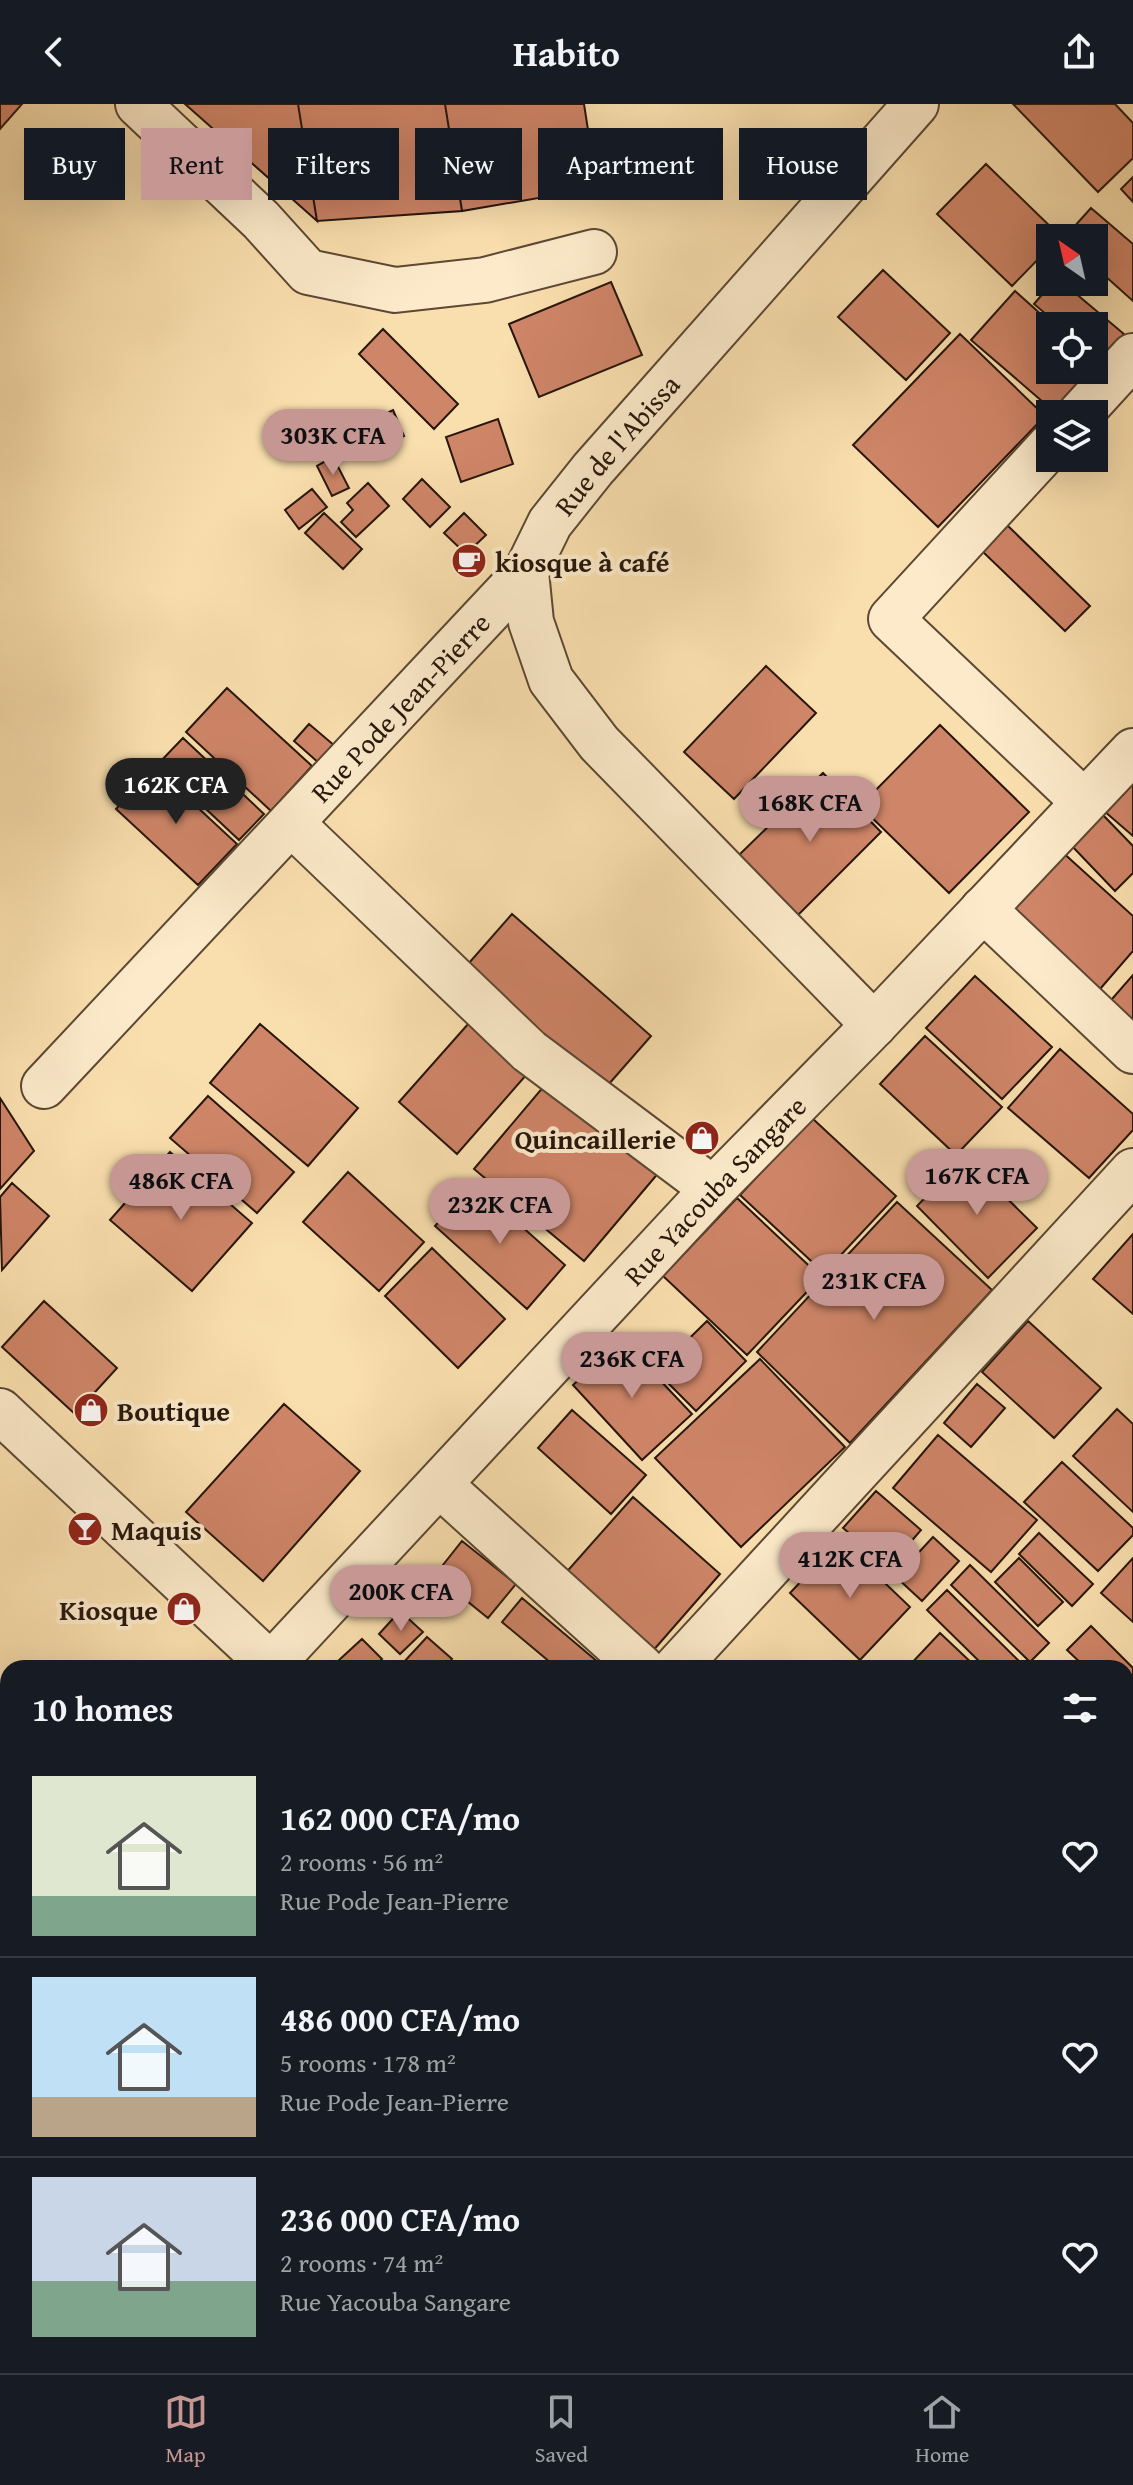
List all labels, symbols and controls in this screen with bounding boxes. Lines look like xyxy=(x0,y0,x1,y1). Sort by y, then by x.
text: Habito xyxy=(513,26,620,79)
icon: back xyxy=(32,30,76,74)
icon: share xyxy=(1057,30,1101,74)
chip: Buy xyxy=(24,128,125,200)
chip: Rent xyxy=(141,128,252,200)
chip: Filters xyxy=(268,128,399,200)
chip: New xyxy=(415,128,522,200)
chip: Apartment xyxy=(538,128,723,200)
chip: House xyxy=(739,128,867,200)
north arrow xyxy=(1036,224,1108,296)
map controls xyxy=(1036,224,1108,472)
button: locate xyxy=(1036,312,1108,384)
street label: Rue de l'Abissa xyxy=(544,364,689,524)
button: layers xyxy=(1036,400,1108,472)
pin: 303K CFA xyxy=(250,409,416,477)
text: 303K CFA xyxy=(280,415,386,454)
place label: kiosque à café xyxy=(495,541,670,582)
cafe icon: kiosque à café xyxy=(450,542,488,580)
street label: Rue Pode Jean-Pierre xyxy=(300,603,499,811)
pin: 162K CFA xyxy=(93,758,259,826)
text: 162K CFA xyxy=(123,764,229,803)
pin: 168K CFA xyxy=(727,776,893,844)
text: 168K CFA xyxy=(757,782,863,821)
street label: Rue Yacouba Sangare xyxy=(613,1086,815,1294)
place label: Quincaillerie xyxy=(515,1118,676,1159)
shop icon: Quincaillerie xyxy=(683,1119,721,1157)
pin: 167K CFA xyxy=(894,1149,1060,1217)
pin: 486K CFA xyxy=(98,1154,264,1222)
text: 167K CFA xyxy=(924,1155,1030,1194)
text: 486K CFA xyxy=(128,1160,234,1199)
pin: 232K CFA xyxy=(417,1178,583,1246)
text: 232K CFA xyxy=(447,1184,553,1223)
pin: 231K CFA xyxy=(791,1254,957,1322)
text: 231K CFA xyxy=(821,1260,927,1299)
pin: 236K CFA xyxy=(549,1332,715,1400)
text: 236K CFA xyxy=(579,1338,685,1377)
place label: Boutique xyxy=(117,1390,230,1431)
shop icon: Boutique xyxy=(72,1391,110,1429)
place label: Maquis xyxy=(111,1509,202,1550)
bar icon: Maquis xyxy=(66,1510,104,1548)
pin: 412K CFA xyxy=(767,1532,933,1600)
text: 412K CFA xyxy=(797,1538,903,1577)
pin: 200K CFA xyxy=(318,1565,484,1633)
text: 200K CFA xyxy=(348,1571,454,1610)
place label: Kiosque xyxy=(59,1589,158,1630)
shop icon: Kiosque xyxy=(165,1590,203,1628)
text: 10 homes xyxy=(32,1684,173,1733)
icon: filters xyxy=(1058,1686,1102,1730)
text: 162 000 CFA/mo xyxy=(280,1793,520,1842)
icon: home xyxy=(96,1808,192,1904)
icon: heart xyxy=(1058,1834,1102,1878)
text: 2 rooms · 56 m² xyxy=(280,1842,443,1881)
text: Rue Pode Jean-Pierre xyxy=(280,1881,509,1920)
text: 486 000 CFA/mo xyxy=(280,1994,520,2043)
icon: home xyxy=(96,2009,192,2105)
icon: heart xyxy=(1058,2035,1102,2079)
text: 5 rooms · 178 m² xyxy=(280,2043,456,2082)
text: Rue Pode Jean-Pierre xyxy=(280,2082,509,2121)
text: 236 000 CFA/mo xyxy=(280,2194,520,2243)
icon: home xyxy=(96,2209,192,2305)
icon: heart xyxy=(1058,2235,1102,2279)
text: 2 rooms · 74 m² xyxy=(280,2243,443,2282)
text: Rue Yacouba Sangare xyxy=(280,2282,511,2321)
tab: Map xyxy=(164,2390,208,2470)
tab: Saved xyxy=(535,2390,588,2470)
tab: Home xyxy=(915,2390,969,2470)

